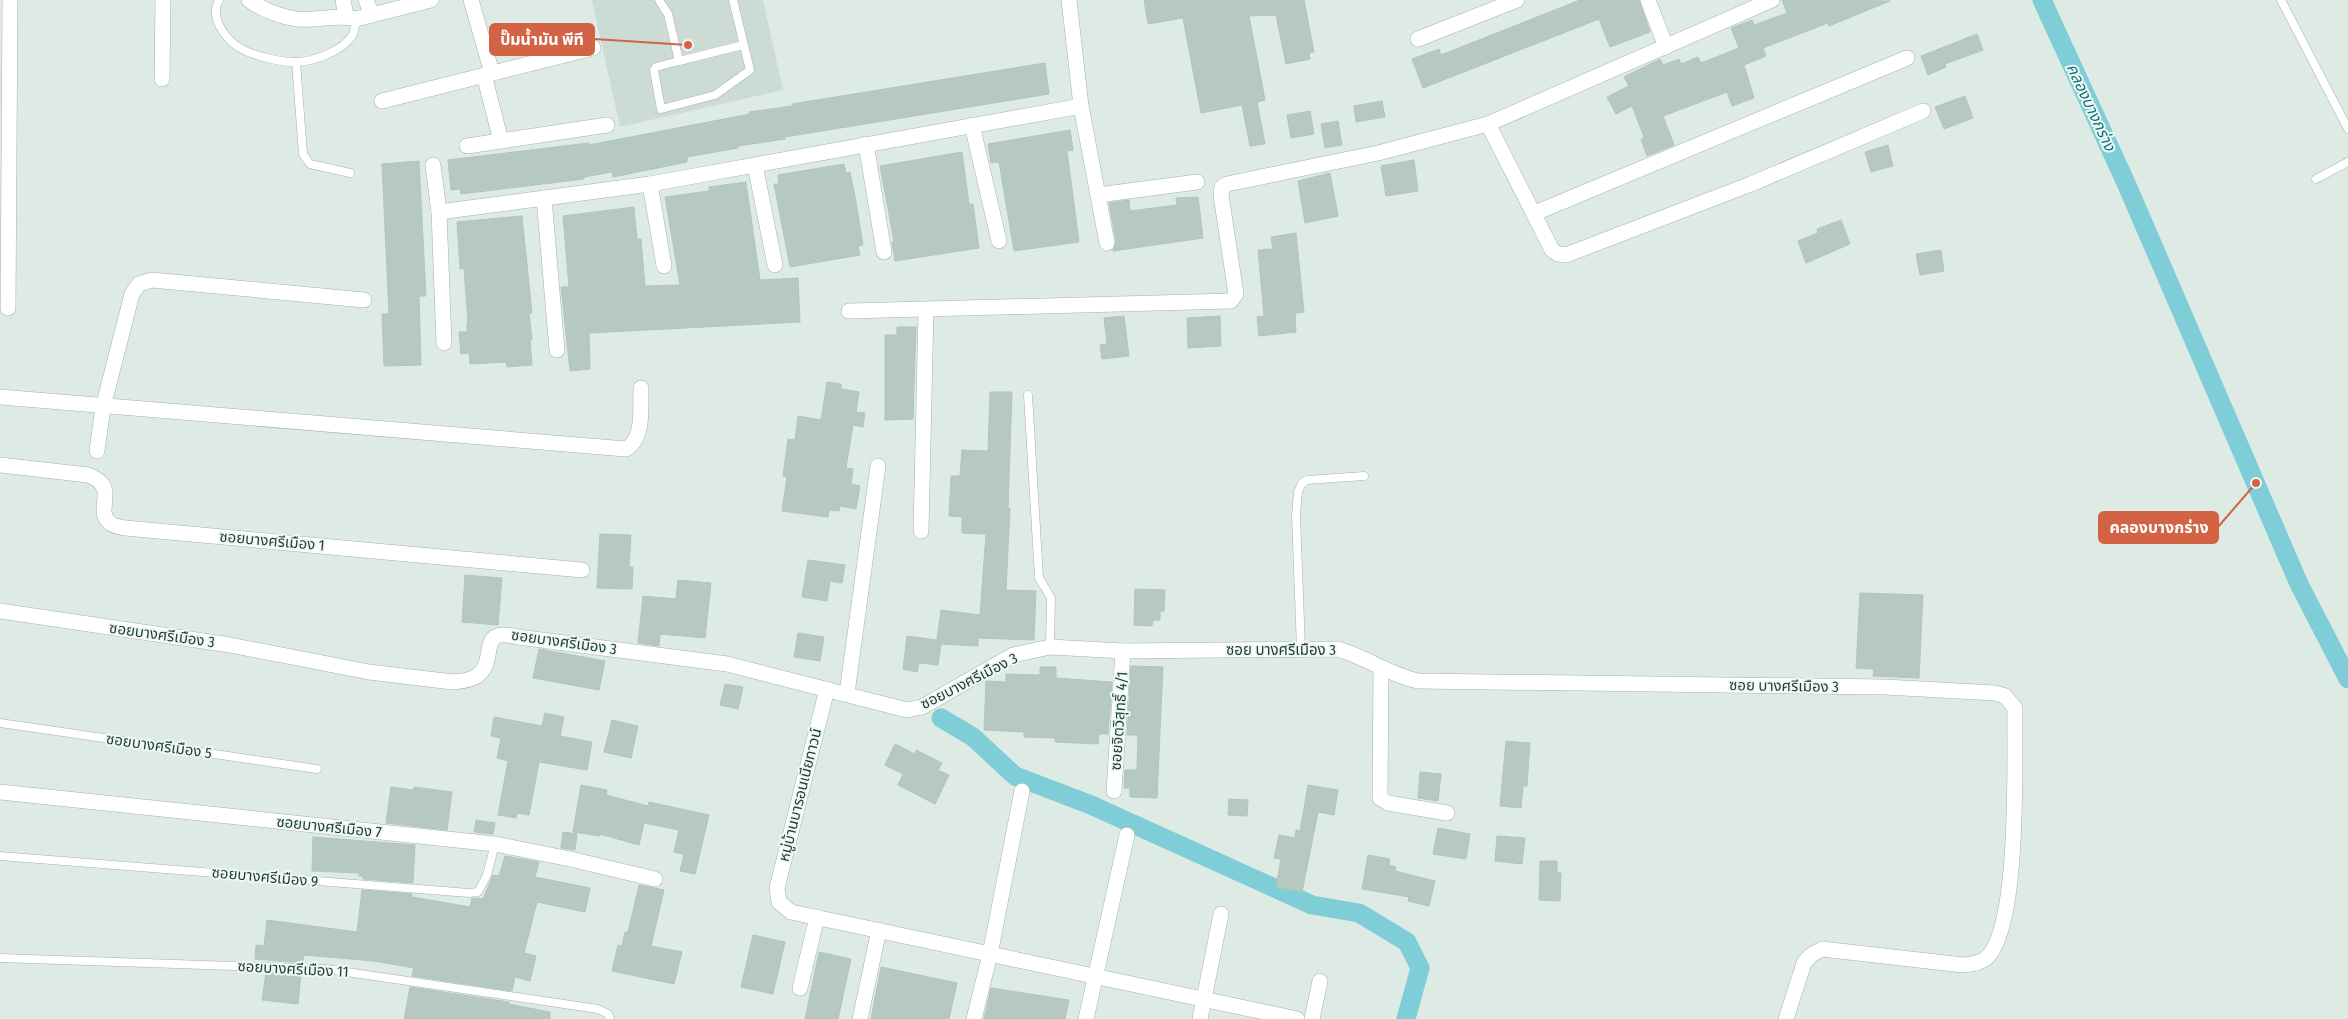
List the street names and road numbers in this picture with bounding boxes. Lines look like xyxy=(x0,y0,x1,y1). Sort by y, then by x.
street label: ซอยบางศรีเมือง 1 xyxy=(219,527,325,555)
street label: ซอยบางศรีเมือง 3 xyxy=(108,619,216,651)
street label: ซอยบางศรีเมือง 3 xyxy=(510,626,618,658)
street label: ซอย บางศรีเมือง 3 xyxy=(1226,641,1336,659)
street label: ซอยบางศรีเมือง 3 xyxy=(918,649,1021,713)
street label: ซอยจิตวิสุทธิ์ 4/1 xyxy=(1106,671,1131,771)
street label: ซอย บางศรีเมือง 3 xyxy=(1729,676,1839,696)
street label: หมู่บ้านบารอนเนียทาวน์ xyxy=(775,726,825,864)
street label: ซอยบางศรีเมือง 5 xyxy=(105,730,213,762)
street label: ซอยบางศรีเมือง 7 xyxy=(275,813,383,841)
street label: ซอยบางศรีเมือง 9 xyxy=(211,863,319,891)
street label: ซอยบางศรีเมือง 11 xyxy=(237,957,349,981)

